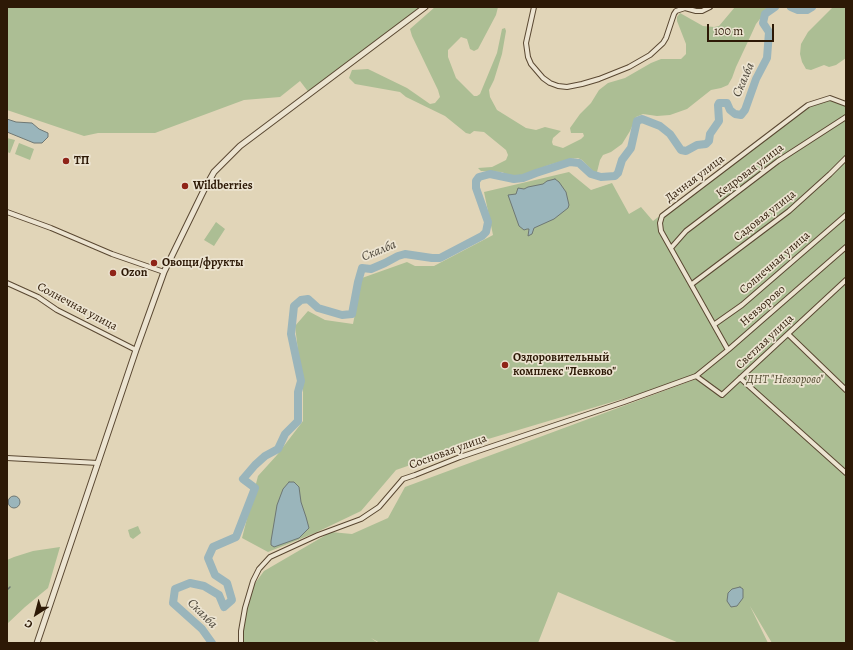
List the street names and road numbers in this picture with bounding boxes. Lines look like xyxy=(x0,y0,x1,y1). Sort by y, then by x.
street label: Кедровая улица xyxy=(713,141,787,201)
street label: Дачная улица xyxy=(663,152,727,206)
street label: Садовая улица xyxy=(731,187,799,245)
street label: Солнечная улица xyxy=(737,228,813,298)
street label: Солнечная улица xyxy=(34,280,120,334)
street label: Невзорово xyxy=(737,282,789,330)
street label: Светлая улица xyxy=(733,311,797,373)
street label: Сосновая улица xyxy=(407,431,489,473)

